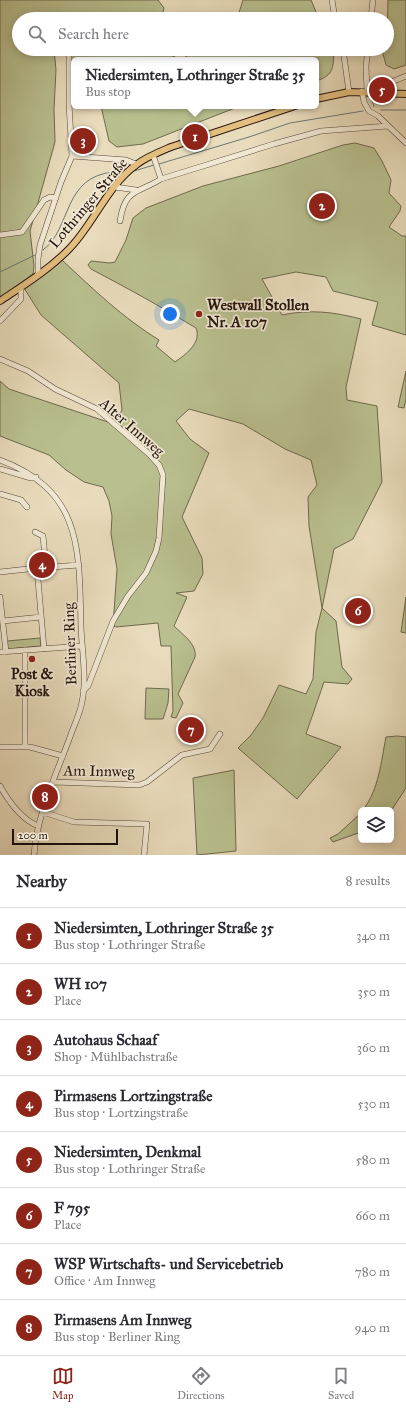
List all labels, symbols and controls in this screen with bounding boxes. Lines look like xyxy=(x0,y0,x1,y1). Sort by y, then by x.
search box xyxy=(12,12,394,56)
icon: search xyxy=(26,23,48,45)
text: Search here xyxy=(58,25,129,43)
popup xyxy=(71,57,319,109)
text: Niedersimten, Lothringer Straße 35 xyxy=(85,66,305,84)
pin: 5 xyxy=(369,75,395,105)
text: Bus stop xyxy=(85,84,131,100)
pin: 1 xyxy=(182,122,208,152)
pin: 3 xyxy=(70,126,96,156)
street label: Lothringer Straße xyxy=(45,154,131,252)
pin: 2 xyxy=(309,191,335,221)
place label: Westwall Stollen Nr. A 107 xyxy=(207,296,310,331)
your location xyxy=(160,304,180,324)
marker: Westwall Stollen Nr. A 107 xyxy=(194,309,204,319)
street label: Alter Innweg xyxy=(95,393,169,461)
pin: 4 xyxy=(29,550,55,580)
pin: 6 xyxy=(345,596,371,626)
street label: Berliner Ring xyxy=(60,601,80,686)
marker: Post & Kiosk xyxy=(27,654,37,664)
place label: Post & Kiosk xyxy=(11,665,54,700)
pin: 7 xyxy=(178,715,204,745)
street label: Am Innweg xyxy=(62,761,136,781)
pin: 8 xyxy=(32,782,58,812)
map controls xyxy=(358,807,394,843)
button: layers xyxy=(358,807,394,843)
scale bar xyxy=(12,827,118,846)
text: 200 m xyxy=(18,829,48,842)
text: Nearby xyxy=(16,871,67,892)
text: 8 results xyxy=(346,873,390,889)
text: Niedersimten, Lothringer Straße 35 xyxy=(54,919,274,937)
text: 1 xyxy=(26,928,32,944)
text: 340 m xyxy=(356,928,390,944)
text: Bus stop · Lothringer Straße xyxy=(54,937,205,953)
text: WH 107 xyxy=(54,975,107,993)
text: 2 xyxy=(26,984,32,1000)
text: 350 m xyxy=(357,984,390,1000)
text: Place xyxy=(54,993,81,1009)
text: Autohaus Schaaf xyxy=(54,1031,157,1049)
text: 3 xyxy=(26,1040,32,1056)
text: 360 m xyxy=(357,1040,390,1056)
text: Shop · Mühlbachstraße xyxy=(54,1049,178,1065)
text: Pirmasens Lortzingstraße xyxy=(54,1087,212,1105)
text: 4 xyxy=(25,1096,33,1112)
text: 530 m xyxy=(357,1096,390,1112)
text: Bus stop · Lortzingstraße xyxy=(54,1105,188,1121)
text: Niedersimten, Denkmal xyxy=(54,1143,201,1161)
text: 5 xyxy=(26,1152,32,1168)
text: 580 m xyxy=(356,1152,390,1168)
text: Bus stop · Lothringer Straße xyxy=(54,1161,205,1177)
text: F 795 xyxy=(54,1199,90,1217)
text: 6 xyxy=(26,1208,32,1224)
text: 660 m xyxy=(355,1208,390,1224)
text: Place xyxy=(54,1217,81,1233)
text: WSP Wirtschafts- und Servicebetrieb xyxy=(54,1255,283,1273)
text: 7 xyxy=(26,1264,32,1280)
text: 780 m xyxy=(355,1264,390,1280)
text: Office · Am Innweg xyxy=(54,1273,155,1289)
text: Pirmasens Am Innweg xyxy=(54,1311,191,1329)
text: 8 xyxy=(26,1320,32,1336)
text: 940 m xyxy=(354,1320,390,1336)
text: Bus stop · Berliner Ring xyxy=(54,1329,180,1345)
tab: Map xyxy=(52,1365,74,1402)
tab: Directions xyxy=(177,1365,225,1402)
tab: Saved xyxy=(328,1365,354,1402)

